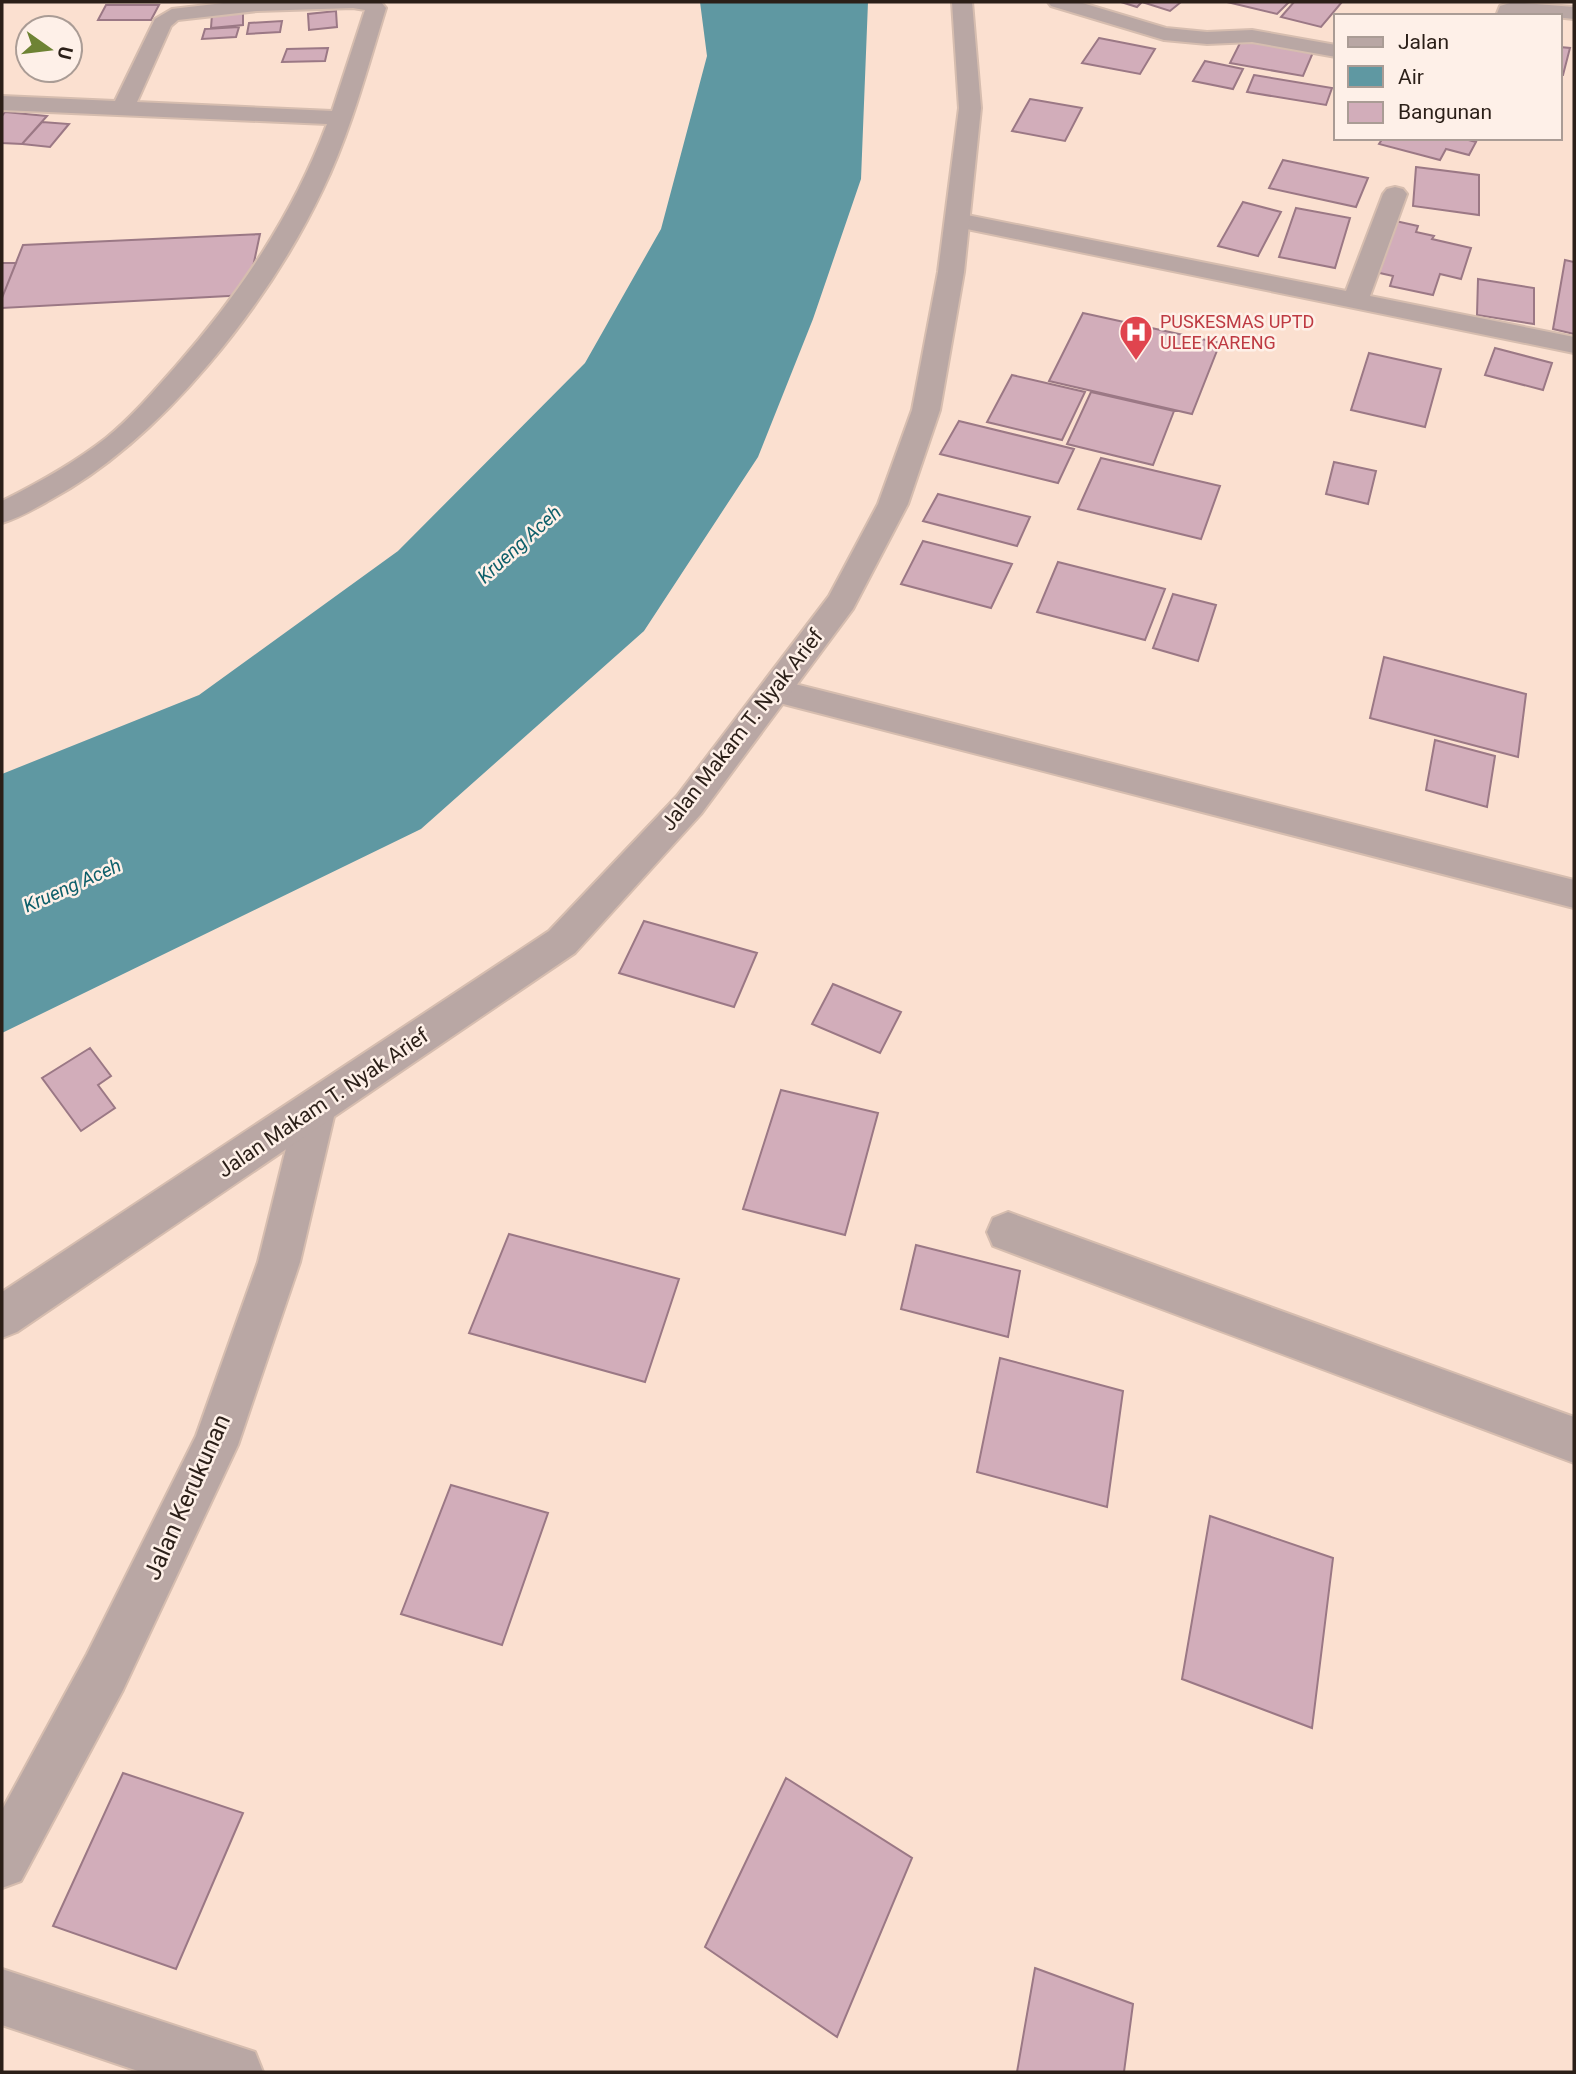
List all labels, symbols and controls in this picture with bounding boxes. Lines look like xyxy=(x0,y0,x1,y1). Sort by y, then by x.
north arrow xyxy=(14,14,84,84)
legend xyxy=(1334,14,1562,140)
text: Jalan xyxy=(1398,30,1449,54)
text: U xyxy=(52,44,78,62)
text: Air xyxy=(1398,65,1424,89)
text: Bangunan xyxy=(1398,100,1492,124)
place label: PUSKESMAS UPTD ULEE KARENG xyxy=(1160,311,1314,353)
hospital icon: PUSKESMAS UPTD ULEE KARENG xyxy=(1117,313,1155,362)
water label: Krueng Aceh xyxy=(473,501,566,588)
street label: Jalan Makam T. Nyak Arief xyxy=(656,624,828,835)
water label: Krueng Aceh xyxy=(20,854,125,917)
street label: Jalan Makam T. Nyak Arief xyxy=(213,1023,433,1183)
street label: Jalan Kerukunan xyxy=(138,1410,236,1584)

